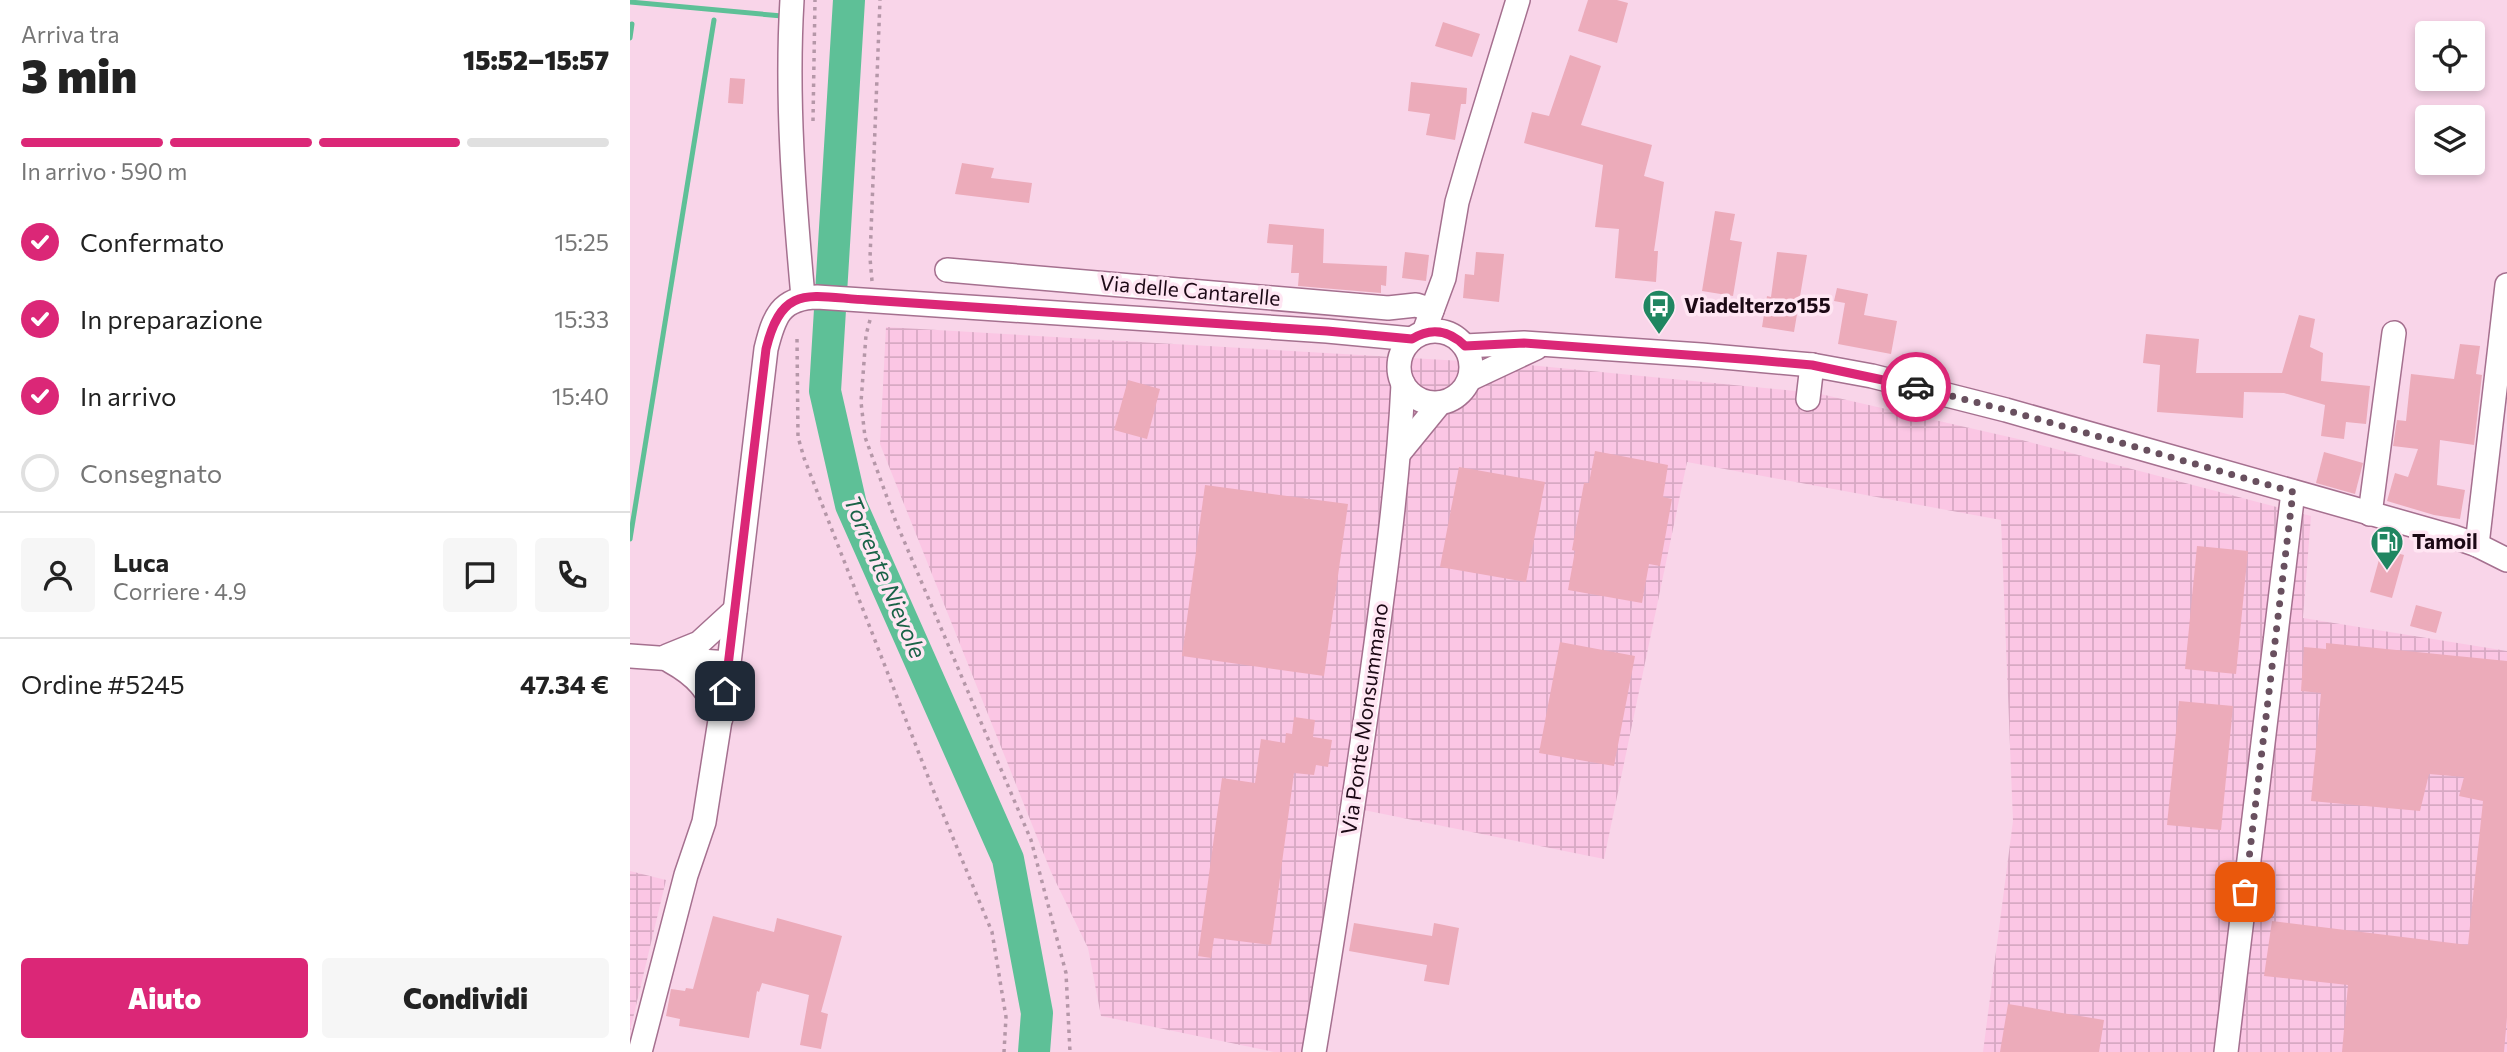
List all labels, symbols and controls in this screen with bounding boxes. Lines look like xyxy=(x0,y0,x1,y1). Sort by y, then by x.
text: Arriva tra xyxy=(21,20,120,48)
map controls xyxy=(2415,21,2485,175)
button: locate xyxy=(2415,21,2485,91)
text: 15:52–15:57 xyxy=(463,44,609,75)
text: 3 min xyxy=(21,46,137,102)
button: layers xyxy=(2415,105,2485,175)
text: In arrivo · 590 m xyxy=(21,157,187,185)
icon: check xyxy=(21,223,59,261)
text: Confermato xyxy=(80,226,224,257)
text: 15:25 xyxy=(555,228,609,256)
street label: Via delle Cantarelle xyxy=(1099,269,1282,310)
bus stop icon: Viadelterzo155 xyxy=(1640,287,1678,336)
place label: Viadelterzo155 xyxy=(1684,292,1831,317)
icon: check xyxy=(21,300,59,338)
text: In preparazione xyxy=(80,303,263,334)
text: 15:33 xyxy=(554,305,609,333)
courier xyxy=(1881,352,1951,422)
icon: car xyxy=(1897,368,1935,406)
icon: check xyxy=(21,377,59,415)
text: In arrivo xyxy=(80,380,177,411)
text: 15:40 xyxy=(552,382,609,410)
text: Consegnato xyxy=(80,457,222,488)
water label: Torrente Nievole xyxy=(839,491,933,662)
fuel station icon: Tamoil xyxy=(2368,523,2406,572)
place label: Tamoil xyxy=(2412,528,2478,553)
button: person xyxy=(21,538,95,612)
button: chat xyxy=(443,538,517,612)
button: phone xyxy=(535,538,609,612)
text: Luca xyxy=(113,546,169,577)
text: Corriere · 4.9 xyxy=(113,577,247,605)
street label: Via Ponte Monsummano xyxy=(1335,601,1392,836)
pin xyxy=(695,661,755,721)
text: Ordine #5245 xyxy=(21,668,185,699)
text: 47.34 € xyxy=(520,668,609,699)
icon: home xyxy=(706,672,744,710)
pin xyxy=(2215,862,2275,922)
icon: bag xyxy=(2226,873,2264,911)
button: Aiuto xyxy=(21,958,308,1038)
button: Condividi xyxy=(322,958,609,1038)

